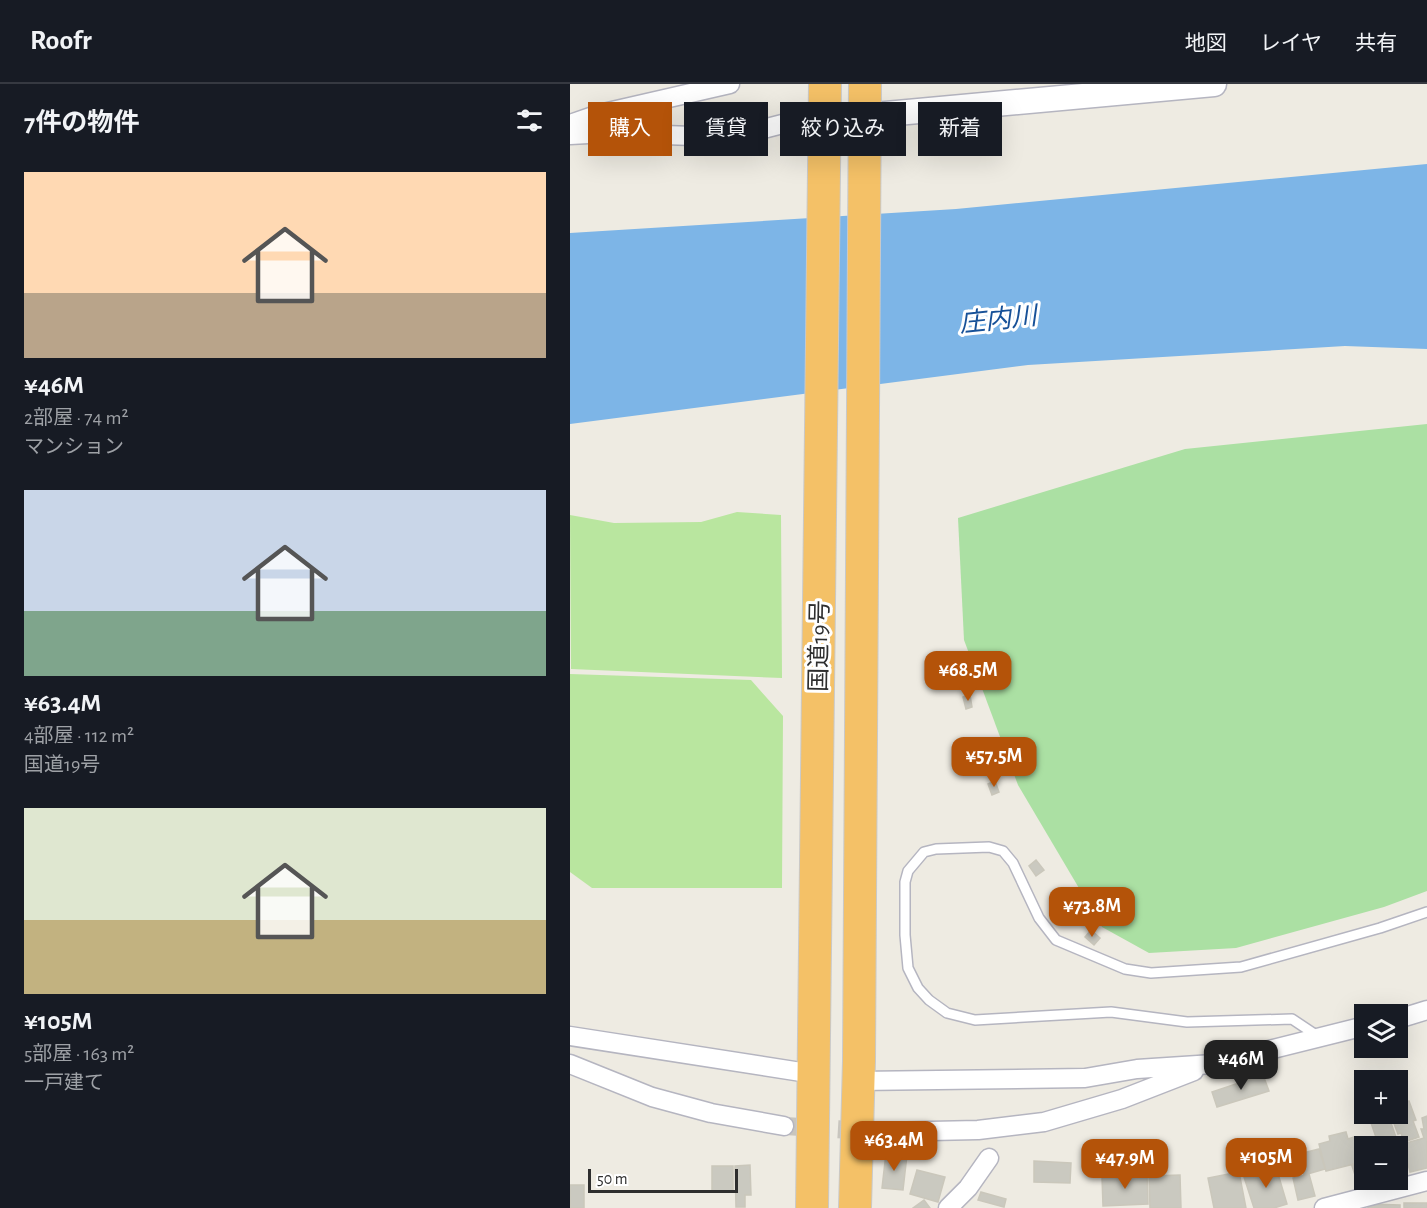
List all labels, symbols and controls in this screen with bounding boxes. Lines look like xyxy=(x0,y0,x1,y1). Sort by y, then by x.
text: Roofr xyxy=(30,27,92,55)
text: 地図 xyxy=(1185,33,1227,54)
text: レイヤ xyxy=(1260,33,1322,54)
text: 共有 xyxy=(1355,33,1397,54)
chip: 購入 xyxy=(588,102,672,156)
chip: 賃貸 xyxy=(684,102,768,156)
chip: 絞り込み xyxy=(780,102,906,156)
chip: 新着 xyxy=(918,102,1002,156)
icon: filters xyxy=(513,104,546,137)
text: 7件の物件 xyxy=(24,110,139,136)
icon: home xyxy=(231,211,339,319)
water label: 庄内川 xyxy=(958,302,1041,337)
text: ¥46M xyxy=(24,372,84,398)
text: 2部屋 · 74 m² xyxy=(24,408,129,428)
text: マンション xyxy=(24,437,124,457)
icon: home xyxy=(231,529,339,637)
street label: 国道19号 xyxy=(805,600,833,692)
pin: ¥68.5M xyxy=(919,651,1017,702)
text: ¥68.5M xyxy=(938,660,998,680)
text: ¥63.4M xyxy=(24,690,101,716)
text: 4部屋 · 112 m² xyxy=(24,726,134,746)
pin: ¥57.5M xyxy=(945,737,1043,788)
text: ¥57.5M xyxy=(966,746,1022,766)
text: 国道19号 xyxy=(24,755,100,775)
icon: home xyxy=(231,847,339,955)
pin: ¥73.8M xyxy=(1043,887,1141,938)
text: ¥73.8M xyxy=(1063,896,1121,916)
map controls xyxy=(1354,1004,1408,1190)
button: layers xyxy=(1354,1004,1408,1058)
text: ¥105M xyxy=(24,1008,93,1034)
pin: ¥46M xyxy=(1205,1040,1277,1091)
text: 5部屋 · 163 m² xyxy=(24,1044,134,1064)
text: ¥46M xyxy=(1218,1049,1264,1069)
button: + xyxy=(1354,1070,1408,1124)
text: 一戸建て xyxy=(24,1073,104,1093)
pin: ¥63.4M xyxy=(845,1121,943,1172)
text: ¥63.4M xyxy=(864,1130,924,1150)
button: − xyxy=(1354,1136,1408,1190)
pin: ¥105M xyxy=(1224,1138,1308,1189)
pin: ¥47.9M xyxy=(1076,1139,1174,1190)
text: ¥105M xyxy=(1240,1147,1292,1167)
text: ¥47.9M xyxy=(1095,1148,1155,1168)
scale bar xyxy=(588,1166,738,1194)
text: 50 m xyxy=(597,1171,628,1187)

